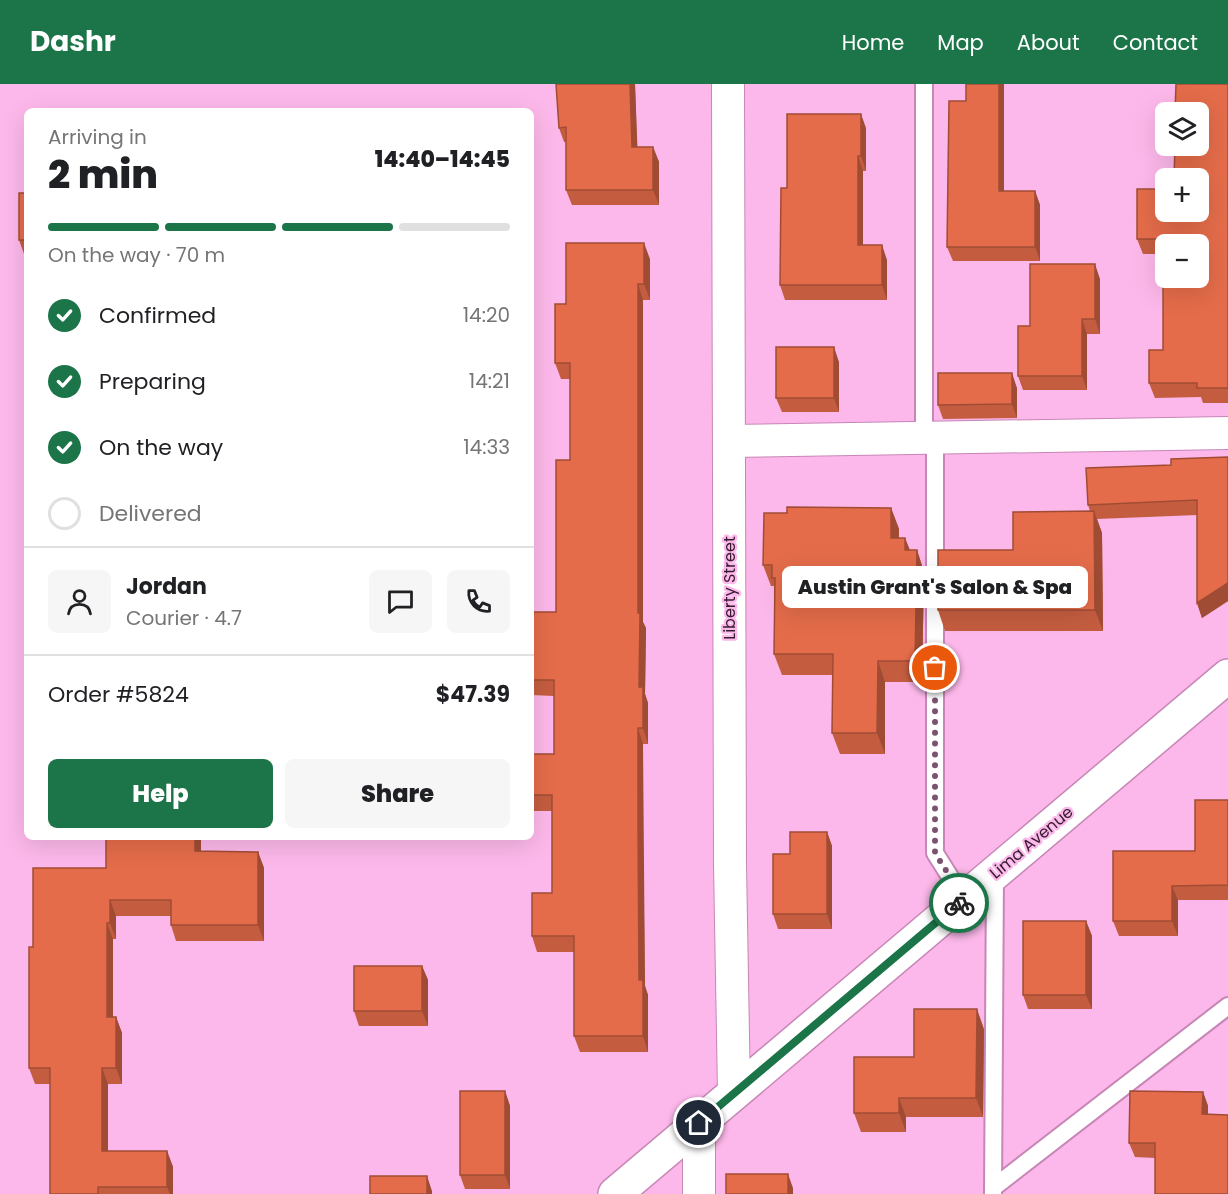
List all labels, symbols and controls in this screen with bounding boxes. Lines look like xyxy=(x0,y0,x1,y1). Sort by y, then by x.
text: Dashr xyxy=(30,22,116,61)
text: Home xyxy=(842,28,904,57)
text: Map xyxy=(937,28,984,57)
text: About xyxy=(1017,28,1080,57)
text: Contact xyxy=(1113,28,1198,57)
map controls xyxy=(1155,102,1209,288)
button: layers xyxy=(1155,102,1209,156)
text: Arriving in xyxy=(48,123,147,151)
text: 14:40–14:45 xyxy=(375,144,510,175)
text: 2 min xyxy=(48,147,158,202)
button: + xyxy=(1155,168,1209,222)
button: − xyxy=(1155,234,1209,288)
text: On the way · 70 m xyxy=(48,241,225,269)
icon: check xyxy=(48,299,81,332)
text: Confirmed xyxy=(99,300,216,331)
text: 14:20 xyxy=(463,301,510,329)
icon: check xyxy=(48,365,81,398)
text: Preparing xyxy=(99,366,206,397)
text: 14:21 xyxy=(469,367,510,395)
icon: check xyxy=(48,431,81,464)
text: On the way xyxy=(99,432,223,463)
text: 14:33 xyxy=(463,433,510,461)
text: Delivered xyxy=(99,498,202,529)
street label: Liberty Street xyxy=(718,536,741,640)
callout: Austin Grant's Salon & Spa xyxy=(782,566,1088,608)
button: person xyxy=(48,570,111,633)
button: chat xyxy=(369,570,432,633)
button: phone xyxy=(447,570,510,633)
text: Jordan xyxy=(126,571,207,602)
text: Austin Grant's Salon & Spa xyxy=(798,573,1072,601)
text: Courier · 4.7 xyxy=(126,604,242,632)
pin xyxy=(909,642,960,693)
icon: bag xyxy=(918,651,951,684)
text: Order #5824 xyxy=(48,679,189,710)
text: $47.39 xyxy=(436,679,510,710)
button: Help xyxy=(48,759,273,828)
button: Share xyxy=(285,759,510,828)
street label: Lima Avenue xyxy=(985,801,1078,884)
courier xyxy=(929,873,989,933)
icon: bike xyxy=(943,887,976,920)
pin xyxy=(673,1097,724,1148)
icon: home xyxy=(682,1106,715,1139)

